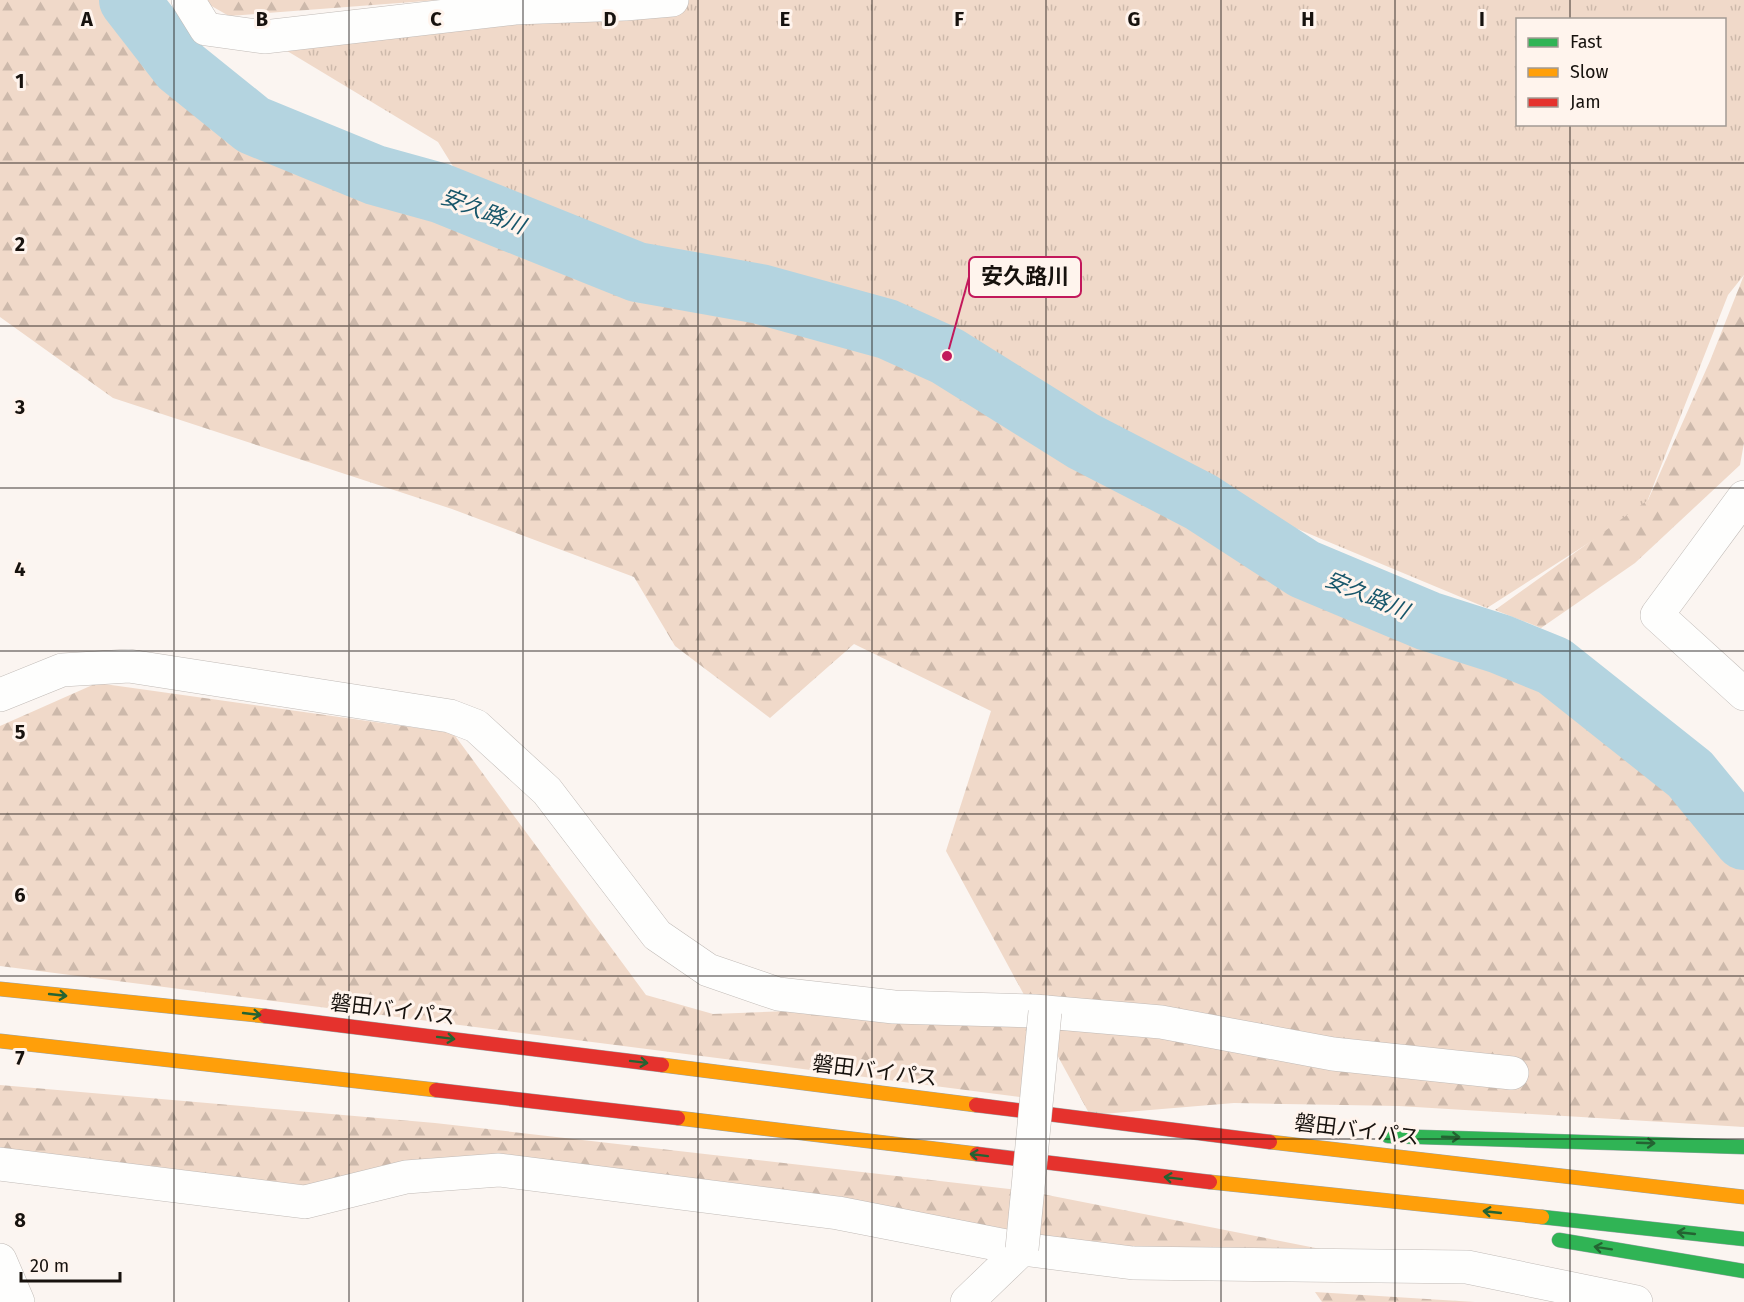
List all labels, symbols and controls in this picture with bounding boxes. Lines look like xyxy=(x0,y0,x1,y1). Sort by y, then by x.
text: A xyxy=(80,7,94,31)
text: B xyxy=(256,7,268,31)
text: C xyxy=(430,7,442,31)
text: D xyxy=(603,7,617,31)
text: E xyxy=(780,7,790,31)
text: F xyxy=(954,7,964,31)
text: G xyxy=(1128,7,1140,31)
text: H xyxy=(1301,7,1315,31)
text: I xyxy=(1479,7,1485,31)
legend xyxy=(1516,18,1726,126)
text: Fast xyxy=(1570,31,1603,53)
text: Slow xyxy=(1570,61,1609,83)
text: 1 xyxy=(15,69,25,93)
text: Jam xyxy=(1570,91,1601,113)
water label: 安久路川 xyxy=(437,183,531,240)
text: 2 xyxy=(15,232,25,256)
callout: 安久路川 xyxy=(969,257,1081,297)
text: 安久路川 xyxy=(981,263,1069,290)
text: 3 xyxy=(14,395,25,419)
text: 4 xyxy=(14,557,26,581)
water label: 安久路川 xyxy=(1321,565,1415,625)
text: 5 xyxy=(15,720,26,744)
text: 6 xyxy=(14,883,26,907)
street label: 磐田バイパス xyxy=(329,989,457,1031)
one-way arrow xyxy=(48,990,68,1001)
one-way arrow xyxy=(242,1009,262,1020)
one-way arrow xyxy=(435,1032,455,1043)
text: 7 xyxy=(15,1046,25,1070)
street label: 磐田バイパス xyxy=(811,1050,939,1092)
one-way arrow xyxy=(629,1057,649,1068)
street label: 磐田バイパス xyxy=(1293,1109,1421,1151)
one-way arrow xyxy=(1441,1132,1461,1143)
one-way arrow xyxy=(1636,1138,1656,1149)
one-way arrow xyxy=(970,1149,990,1160)
one-way arrow xyxy=(1163,1172,1183,1183)
one-way arrow xyxy=(1482,1207,1502,1218)
text: 8 xyxy=(14,1208,26,1232)
one-way arrow xyxy=(1676,1227,1696,1238)
one-way arrow xyxy=(1594,1242,1614,1253)
scale bar xyxy=(21,1245,120,1283)
text: 20 m xyxy=(30,1255,69,1277)

